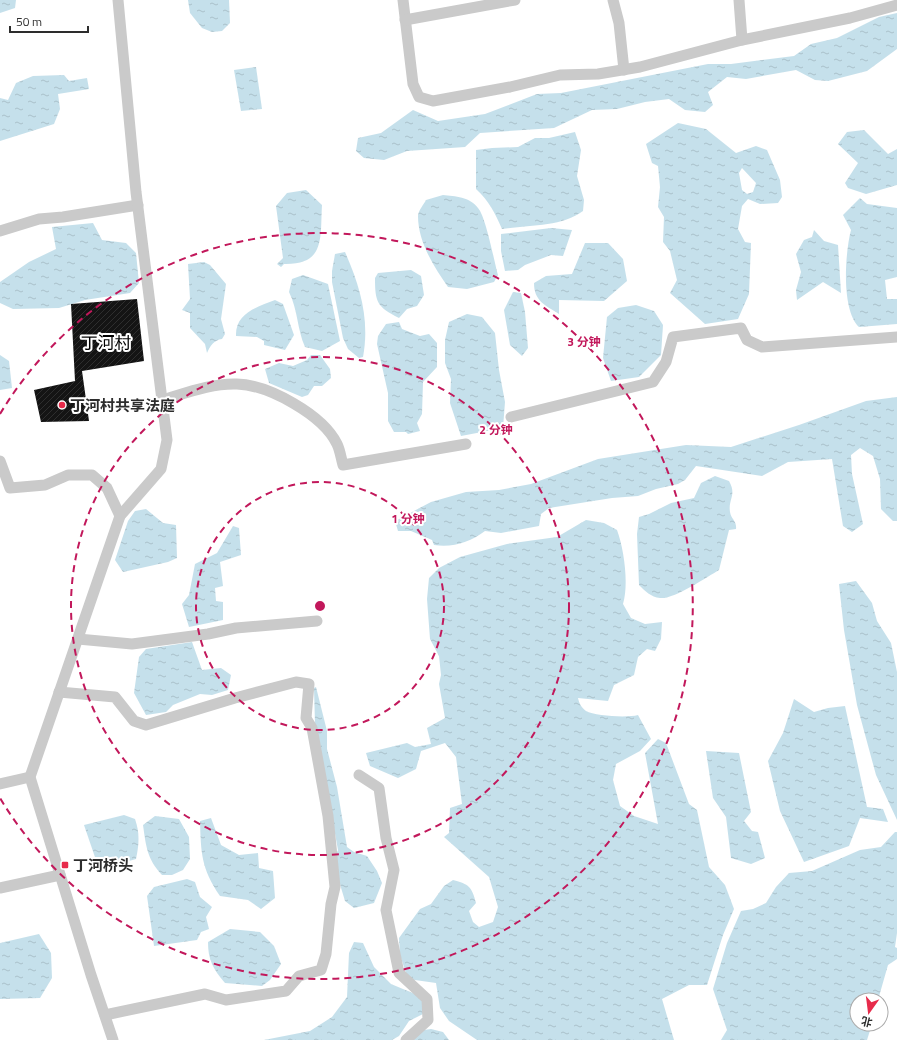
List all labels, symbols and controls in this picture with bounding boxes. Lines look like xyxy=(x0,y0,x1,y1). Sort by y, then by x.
scale bar xyxy=(10,8,88,34)
text: 50 m xyxy=(16,12,42,31)
district label: 丁河村 xyxy=(81,330,132,356)
text: 3 分钟 xyxy=(567,332,601,351)
place label: 丁河村共享法庭 xyxy=(70,394,175,417)
marker: 丁河村共享法庭 xyxy=(57,400,67,410)
text: 2 分钟 xyxy=(479,420,513,439)
text: 1 分钟 xyxy=(391,509,425,528)
centre of rings xyxy=(313,599,327,613)
place label: 丁河桥头 xyxy=(73,854,133,877)
marker: 丁河桥头 xyxy=(60,860,70,870)
north arrow xyxy=(849,992,889,1032)
text: 北 xyxy=(859,1013,874,1031)

